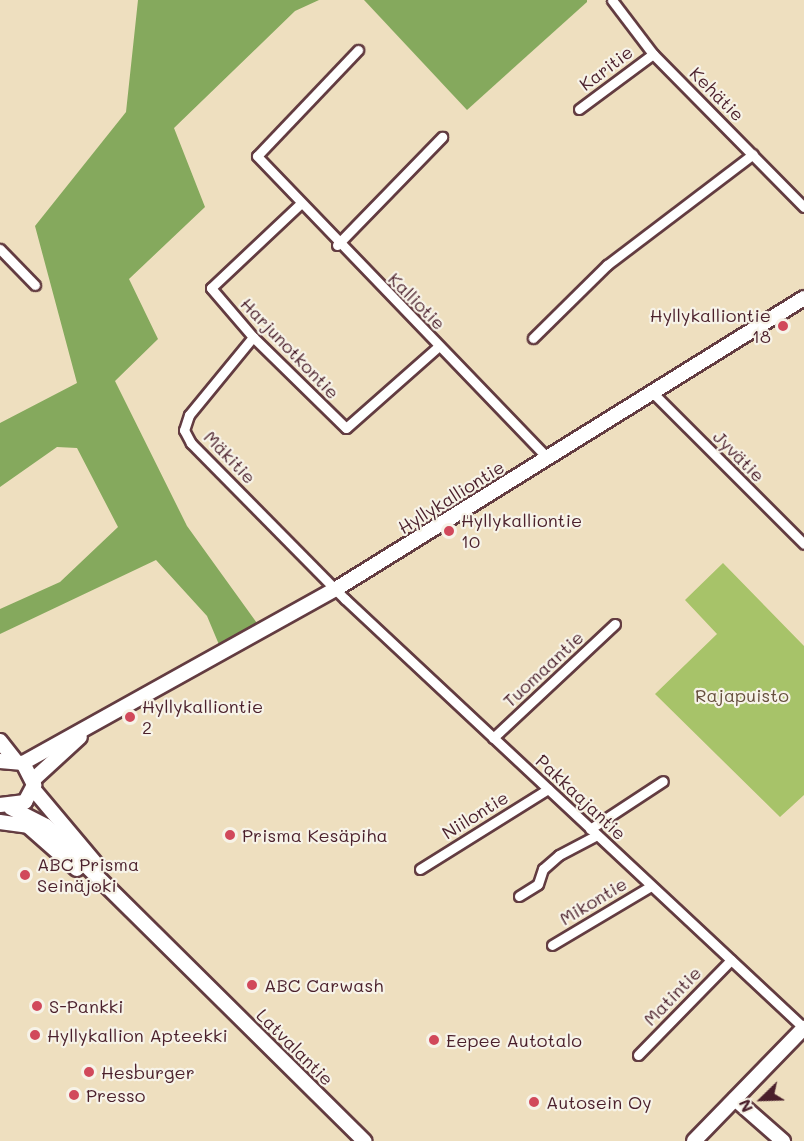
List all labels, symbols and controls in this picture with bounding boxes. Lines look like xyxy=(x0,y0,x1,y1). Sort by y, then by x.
street label: Karitie xyxy=(575,41,637,95)
street label: Kehätie xyxy=(685,62,749,126)
street label: Kalliotie xyxy=(384,268,450,334)
street label: Harjunotkontie xyxy=(236,293,344,403)
place label: Hyllykalliontie 18 xyxy=(650,305,771,348)
marker: Hyllykalliontie 18 xyxy=(776,319,790,333)
street label: Mäkitie xyxy=(200,426,260,488)
street label: Jyvätie xyxy=(709,426,769,486)
street label: Hyllykalliontie xyxy=(394,456,508,538)
place label: Hyllykalliontie 10 xyxy=(461,510,582,552)
marker: Hyllykalliontie 10 xyxy=(442,524,456,538)
street label: Tuomaantie xyxy=(498,626,588,712)
park label: Rajapuisto xyxy=(695,684,789,706)
place label: Hyllykalliontie 2 xyxy=(142,696,263,738)
marker: Hyllykalliontie 2 xyxy=(123,710,137,724)
street label: Pakkaajantie xyxy=(531,750,631,844)
street label: Niilontie xyxy=(438,786,512,844)
place label: Prisma Kesäpiha xyxy=(242,824,388,846)
marker: Prisma Kesäpiha xyxy=(223,828,237,842)
place label: ABC Prisma Seinäjoki xyxy=(37,854,139,896)
marker: ABC Prisma Seinäjoki xyxy=(18,868,32,882)
street label: Mikontie xyxy=(555,873,631,929)
street label: Matintie xyxy=(639,962,705,1030)
place label: ABC Carwash xyxy=(264,974,383,996)
marker: ABC Carwash xyxy=(245,978,259,992)
place label: S-Pankki xyxy=(49,995,124,1017)
marker: S-Pankki xyxy=(30,999,44,1013)
street label: Latvalantie xyxy=(252,1004,338,1090)
place label: Hyllykallion Apteekki xyxy=(47,1024,228,1046)
marker: Hyllykallion Apteekki xyxy=(28,1028,42,1042)
place label: Eepee Autotalo xyxy=(446,1029,582,1051)
marker: Eepee Autotalo xyxy=(427,1033,441,1047)
place label: Hesburger xyxy=(101,1061,195,1083)
marker: Hesburger xyxy=(82,1065,96,1079)
north arrow xyxy=(732,1069,792,1129)
place label: Presso xyxy=(86,1084,145,1106)
marker: Presso xyxy=(67,1088,81,1102)
place label: Autosein Oy xyxy=(546,1091,652,1113)
marker: Autosein Oy xyxy=(527,1095,541,1109)
text: N xyxy=(733,1097,757,1116)

